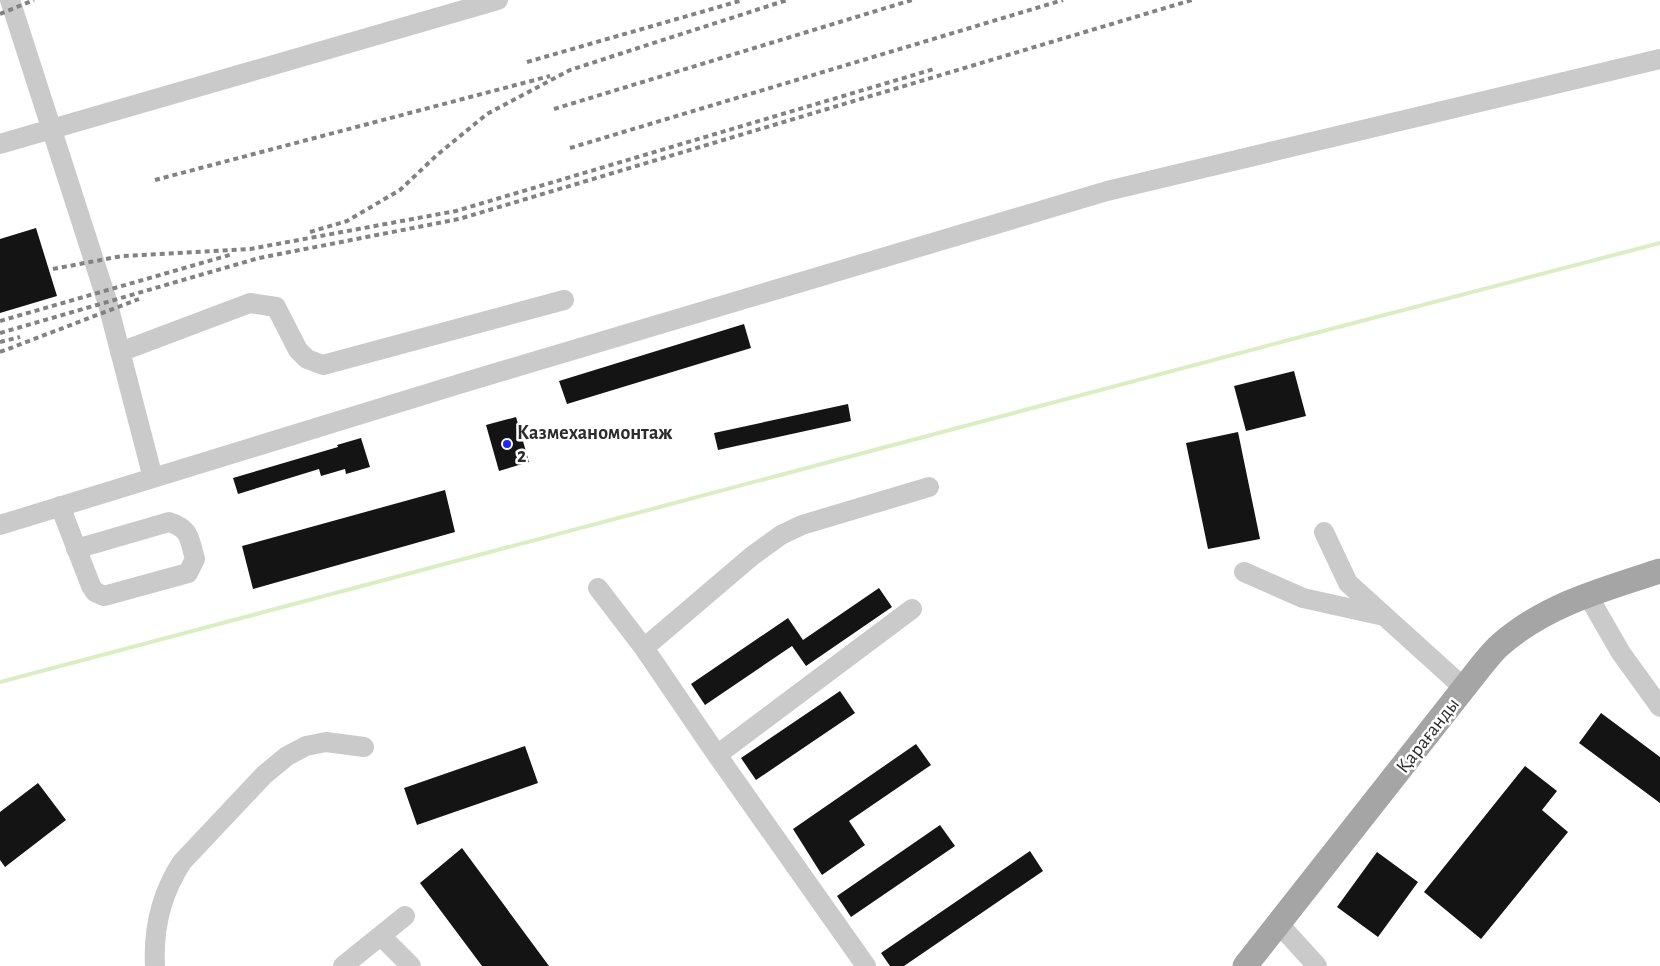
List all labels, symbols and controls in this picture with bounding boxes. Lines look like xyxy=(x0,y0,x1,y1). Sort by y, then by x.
place label: Казмеханомонтаж 2 xyxy=(517,423,673,466)
marker: Казмеханомонтаж 2 xyxy=(501,438,513,450)
street label: Қарағанды xyxy=(1392,694,1463,777)

